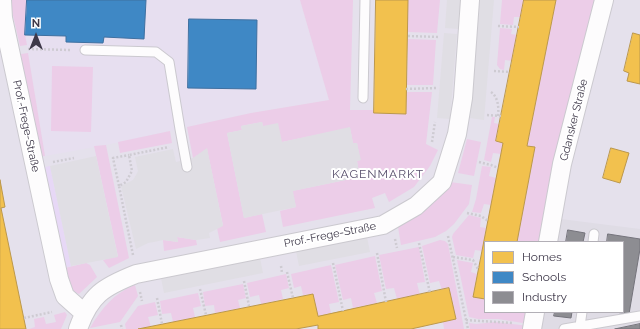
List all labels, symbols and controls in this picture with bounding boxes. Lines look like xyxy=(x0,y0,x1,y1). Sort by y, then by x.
north arrow xyxy=(16,16,56,56)
text: N xyxy=(32,17,40,30)
street label: Gdansker Straße xyxy=(557,78,591,162)
street label: Prof.-Frege-Straße xyxy=(10,79,42,173)
district label: KAGENMARKT xyxy=(332,167,424,181)
street label: Prof.-Frege-Straße xyxy=(283,220,377,250)
legend xyxy=(484,241,624,313)
text: Homes xyxy=(522,250,562,264)
text: Schools xyxy=(522,270,566,284)
text: Industry xyxy=(522,290,567,304)

